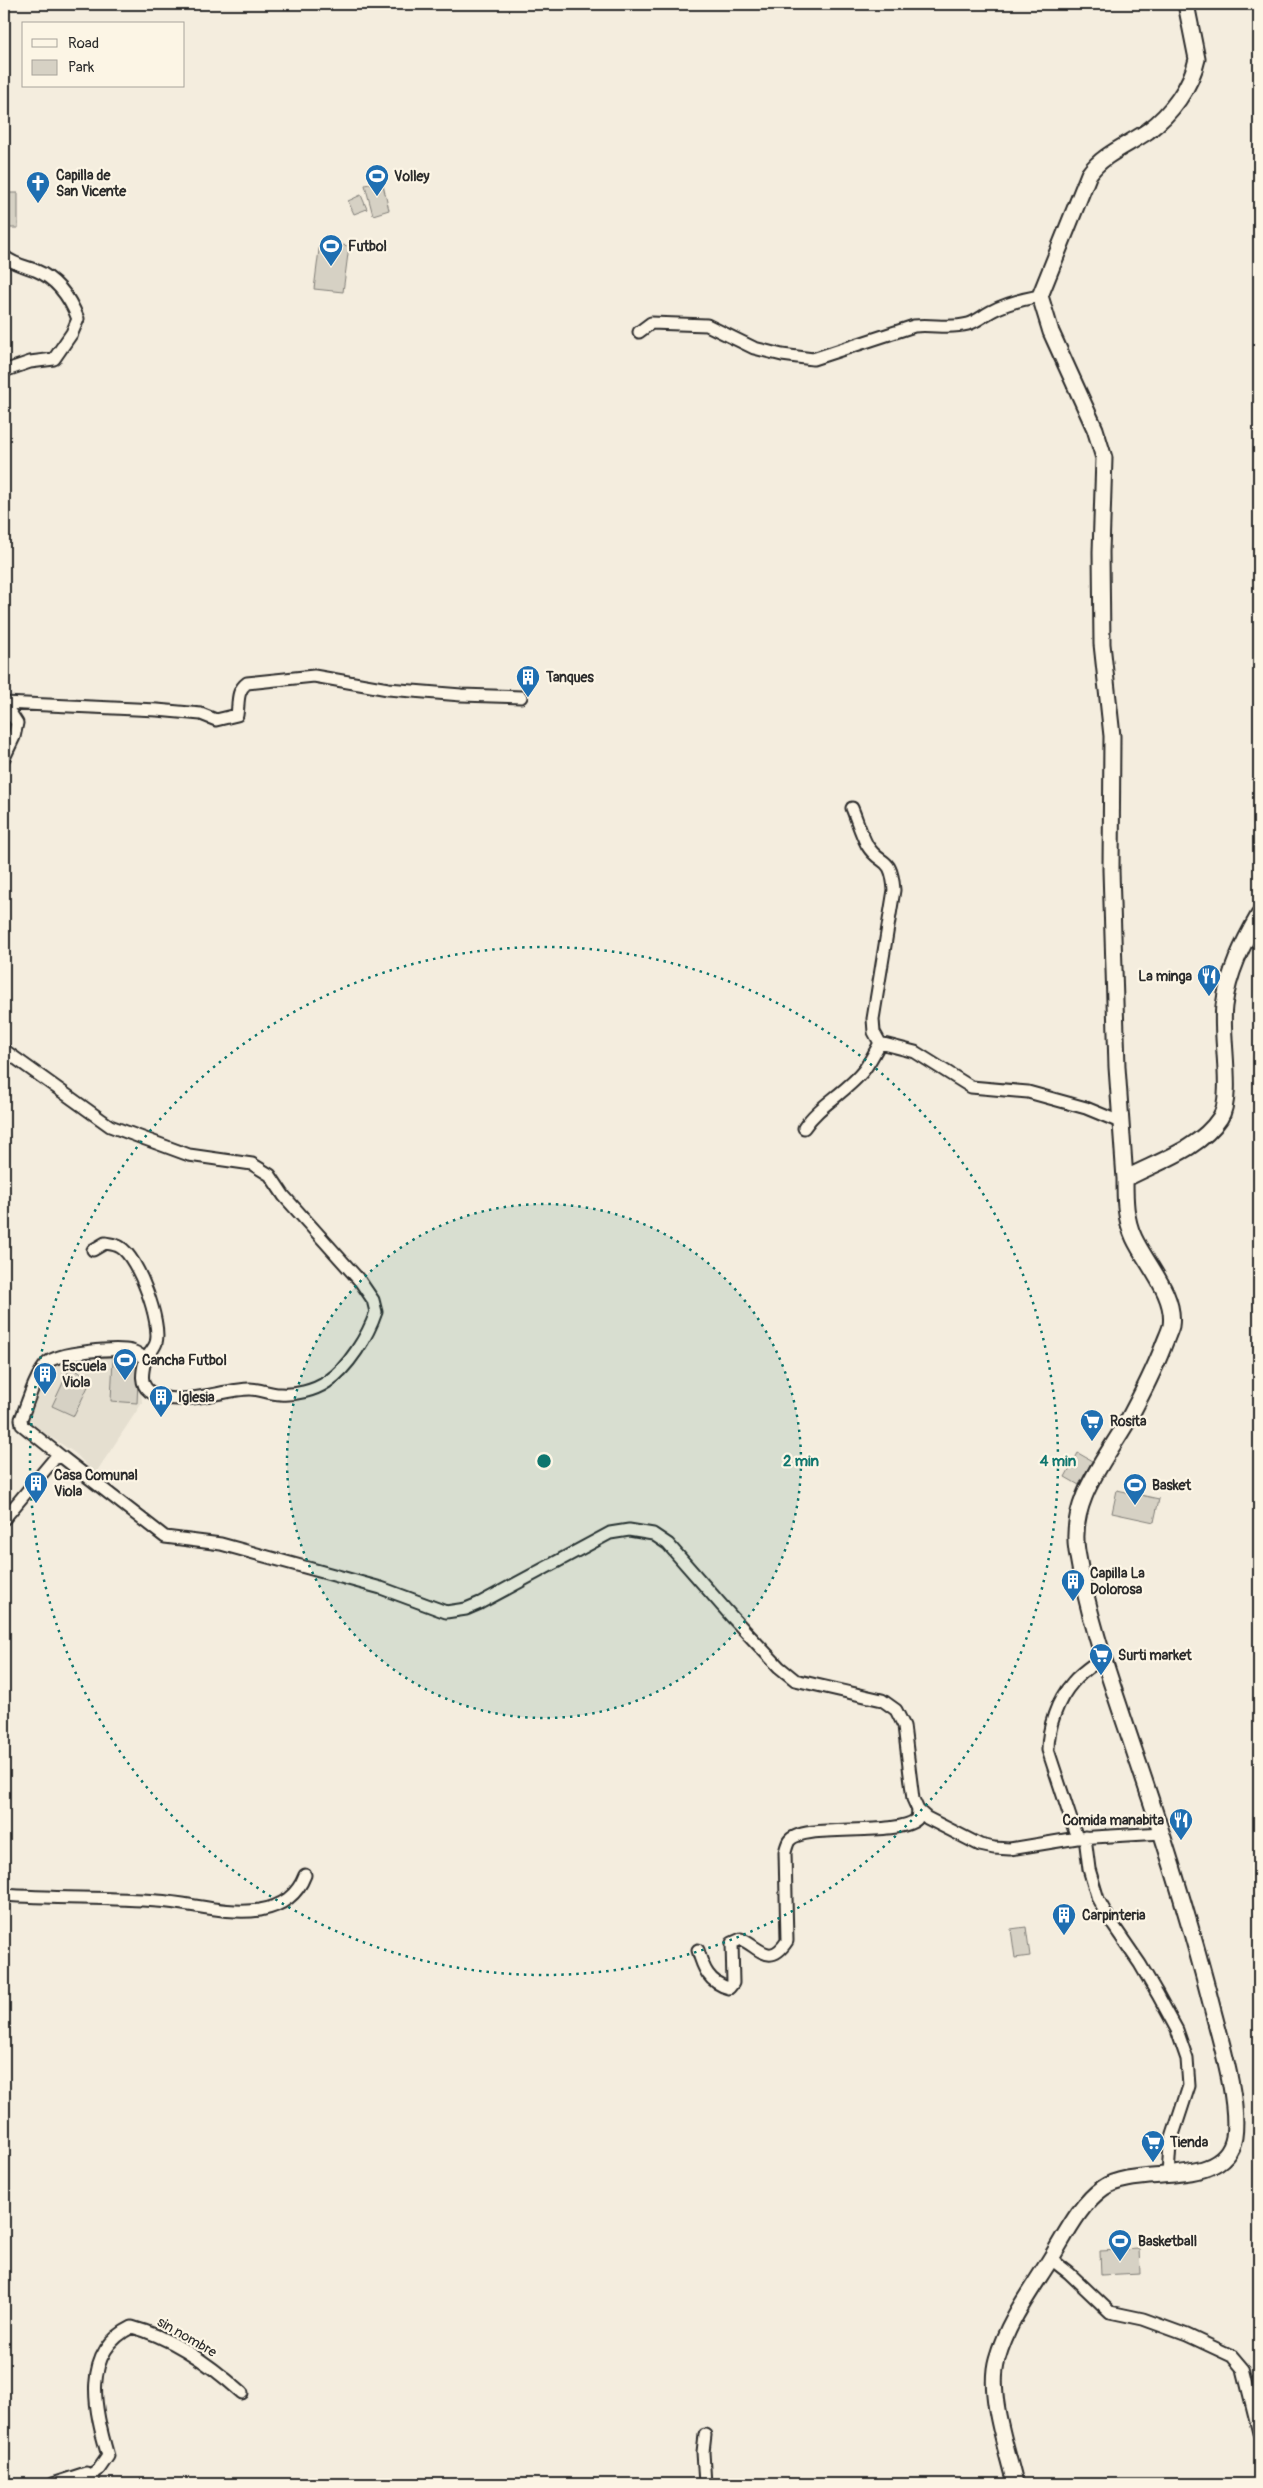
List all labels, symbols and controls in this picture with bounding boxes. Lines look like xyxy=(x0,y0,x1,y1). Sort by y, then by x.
legend xyxy=(22,22,185,88)
text: Road xyxy=(68,34,99,53)
text: Park xyxy=(68,58,95,77)
sports icon: Volley xyxy=(364,163,390,197)
place label: Capilla de San Vicente xyxy=(56,167,127,200)
place label: Volley xyxy=(394,168,429,185)
church icon: Capilla de San Vicente xyxy=(25,170,51,204)
sports icon: Futbol xyxy=(318,233,344,267)
place label: Futbol xyxy=(348,238,387,255)
building icon: Tanques xyxy=(515,664,541,698)
place label: Tanques xyxy=(545,669,594,686)
restaurant icon: La minga xyxy=(1196,963,1222,997)
place label: La minga xyxy=(1138,968,1192,985)
sports icon: Cancha Futbol xyxy=(112,1347,138,1381)
place label: Cancha Futbol xyxy=(142,1352,227,1369)
place label: Escuela Viola xyxy=(62,1358,107,1391)
building icon: Escuela Viola xyxy=(32,1361,58,1395)
building icon: Iglesia xyxy=(148,1384,174,1418)
place label: Iglesia xyxy=(178,1389,215,1406)
supermarket icon: Rosita xyxy=(1079,1408,1105,1442)
place label: Rosita xyxy=(1110,1413,1147,1430)
centre of rings xyxy=(535,1452,553,1470)
text: 2 min xyxy=(783,1452,819,1471)
text: 4 min xyxy=(1040,1452,1077,1471)
place label: Casa Comunal Viola xyxy=(54,1467,138,1500)
building icon: Casa Comunal Viola xyxy=(23,1470,49,1504)
sports icon: Basket xyxy=(1122,1472,1148,1506)
place label: Basket xyxy=(1152,1477,1191,1494)
place label: Capilla La Dolorosa xyxy=(1090,1565,1145,1598)
building icon: Capilla La Dolorosa xyxy=(1060,1568,1086,1602)
supermarket icon: Surti market xyxy=(1088,1642,1114,1676)
place label: Surti market xyxy=(1118,1647,1192,1664)
restaurant icon: Comida manabita xyxy=(1168,1807,1194,1841)
place label: Comida manabita xyxy=(1062,1812,1164,1829)
building icon: Carpinteria xyxy=(1051,1902,1077,1936)
place label: Carpinteria xyxy=(1082,1907,1146,1924)
supermarket icon: Tienda xyxy=(1140,2129,1166,2163)
place label: Tienda xyxy=(1169,2134,1209,2151)
sports icon: Basketball xyxy=(1107,2228,1133,2262)
place label: Basketball xyxy=(1138,2233,1197,2250)
street label: sin nombre xyxy=(154,2313,220,2361)

